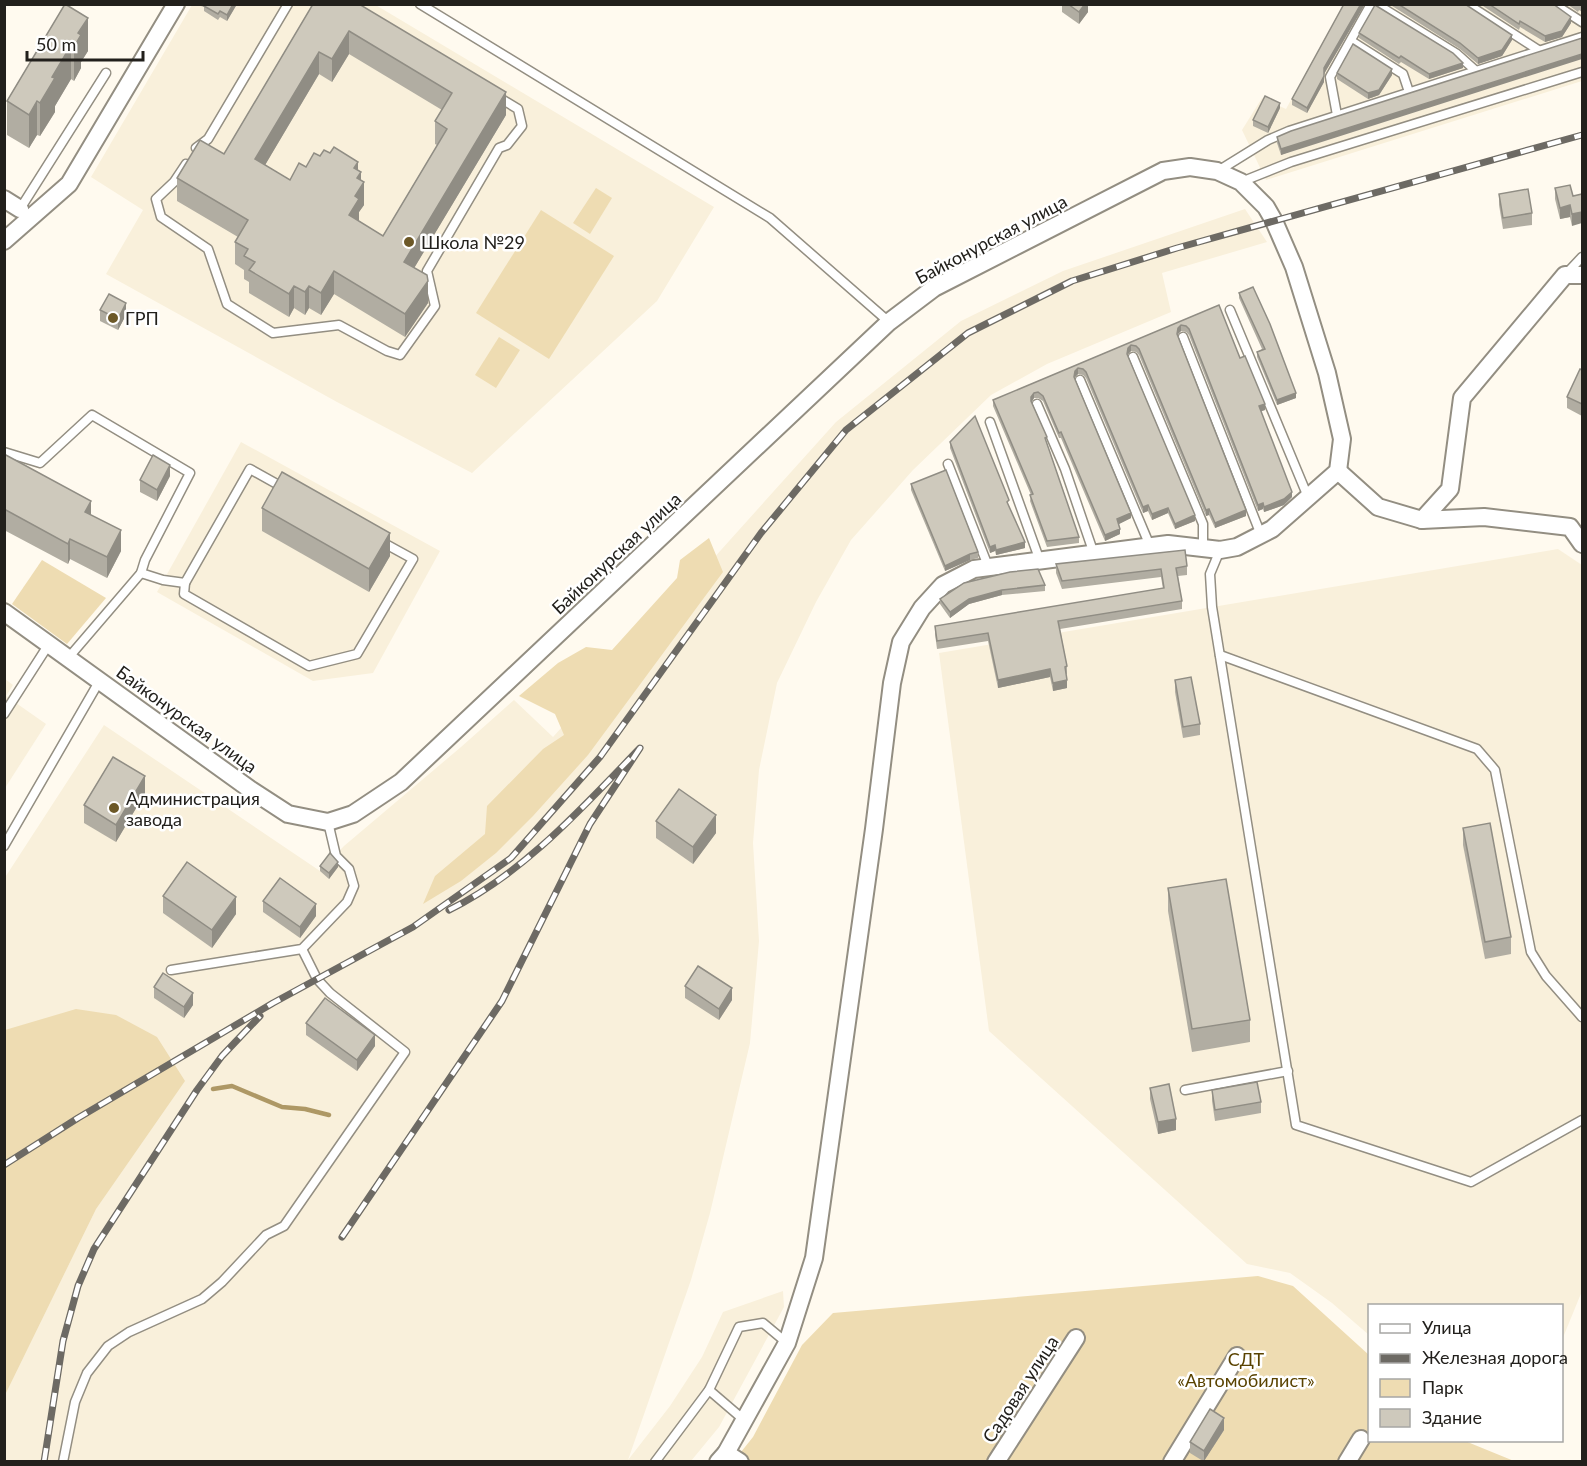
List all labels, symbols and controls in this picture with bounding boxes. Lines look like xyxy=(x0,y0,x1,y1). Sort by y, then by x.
scale bar xyxy=(27,24,142,62)
text: 50 m xyxy=(36,33,76,55)
street label: Байконурская улица xyxy=(911,190,1071,288)
place label: Школа №29 xyxy=(421,231,525,253)
marker: Школа №29 xyxy=(402,235,416,249)
place label: ГРП xyxy=(125,307,159,329)
marker: ГРП xyxy=(106,311,120,325)
street label: Байконурская улица xyxy=(547,487,685,619)
street label: Байконурская улица xyxy=(112,661,262,777)
place label: Администрация завода xyxy=(126,787,260,830)
marker: Администрация завода xyxy=(107,801,121,815)
legend xyxy=(1368,1304,1563,1442)
text: Улица xyxy=(1422,1316,1472,1338)
street label: Садовая улица xyxy=(977,1332,1063,1446)
text: Железная дорога xyxy=(1422,1346,1568,1368)
park label: СДТ «Автомобилист» xyxy=(1177,1348,1315,1391)
text: Парк xyxy=(1422,1376,1464,1398)
text: Здание xyxy=(1422,1406,1482,1428)

